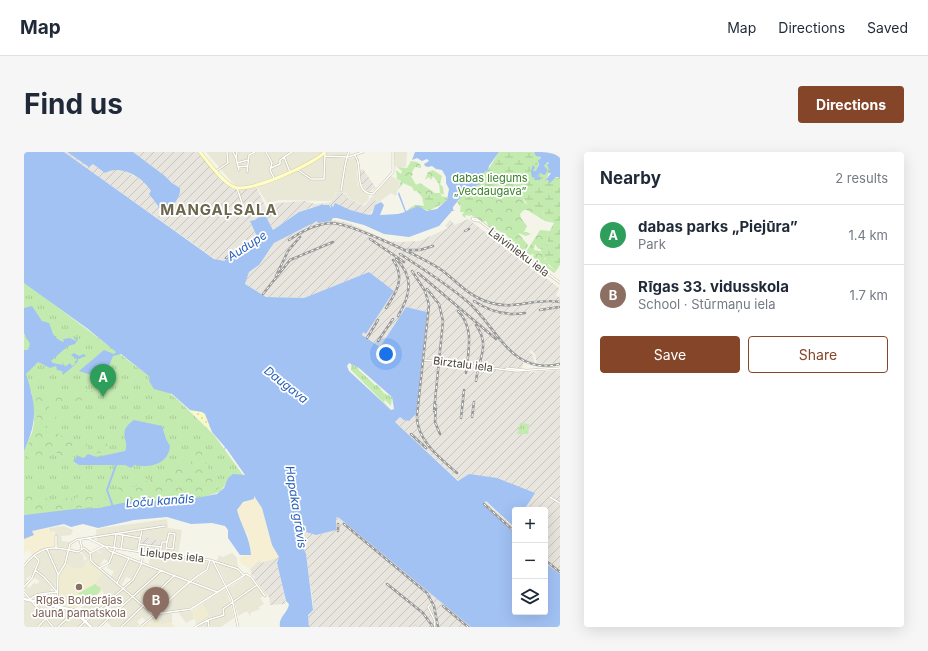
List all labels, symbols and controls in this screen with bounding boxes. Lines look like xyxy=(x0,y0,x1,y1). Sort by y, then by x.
text: Map xyxy=(20,16,61,39)
text: Map xyxy=(727,19,756,36)
text: Directions xyxy=(778,19,845,36)
text: Saved xyxy=(867,19,908,36)
button: Directions xyxy=(798,86,904,123)
text: Find us xyxy=(24,87,123,121)
text: Nearby xyxy=(600,168,661,188)
text: 2 results xyxy=(835,170,888,186)
park label: dabas liegums „Vecdaugava” xyxy=(452,171,528,198)
district label: MANGAĻSALA xyxy=(160,200,278,219)
text: dabas parks „Piejūra” xyxy=(638,217,798,236)
street label: Laivinieku iela xyxy=(486,224,552,280)
water label: Audupe xyxy=(223,227,269,264)
text: A xyxy=(608,227,618,243)
text: 1.4 km xyxy=(848,227,888,243)
text: Park xyxy=(638,236,666,252)
text: Rīgas 33. vidusskola xyxy=(638,277,789,296)
text: B xyxy=(609,287,617,303)
text: 1.7 km xyxy=(850,287,888,303)
text: School · Stūrmaņu iela xyxy=(638,296,776,312)
button: Save xyxy=(600,336,740,373)
button: Share xyxy=(748,336,888,373)
your location xyxy=(376,344,396,364)
street label: Birztalu iela xyxy=(432,353,494,375)
water label: Daugava xyxy=(261,363,311,406)
pin: A xyxy=(90,364,116,397)
water label: Hapaka grāvis xyxy=(283,465,310,549)
water label: Loču kanāls xyxy=(125,491,195,510)
map controls xyxy=(512,507,548,615)
button: + xyxy=(512,507,548,543)
button: − xyxy=(512,543,548,579)
street label: Lielupes iela xyxy=(139,545,205,565)
button: layers xyxy=(512,579,548,615)
marker: Rīgas Bolderājas Jaunā pamatskola xyxy=(74,582,84,592)
pin: B xyxy=(143,587,169,620)
place label: Rīgas Bolderājas Jaunā pamatskola xyxy=(32,593,126,620)

